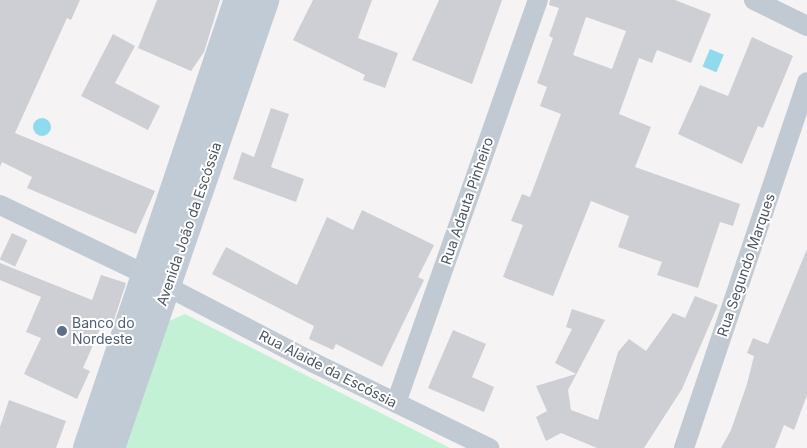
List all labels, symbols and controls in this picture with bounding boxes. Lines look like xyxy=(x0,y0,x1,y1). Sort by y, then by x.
street label: Rua Adauta Pinheiro xyxy=(437,135,497,267)
street label: Avenida João da Escóssia xyxy=(153,140,225,308)
street label: Rua Segundo Marques xyxy=(714,191,778,339)
place label: Banco do Nordeste xyxy=(72,315,135,348)
marker: Banco do Nordeste xyxy=(56,325,68,337)
street label: Rua Alaide da Escóssia xyxy=(256,327,400,411)

